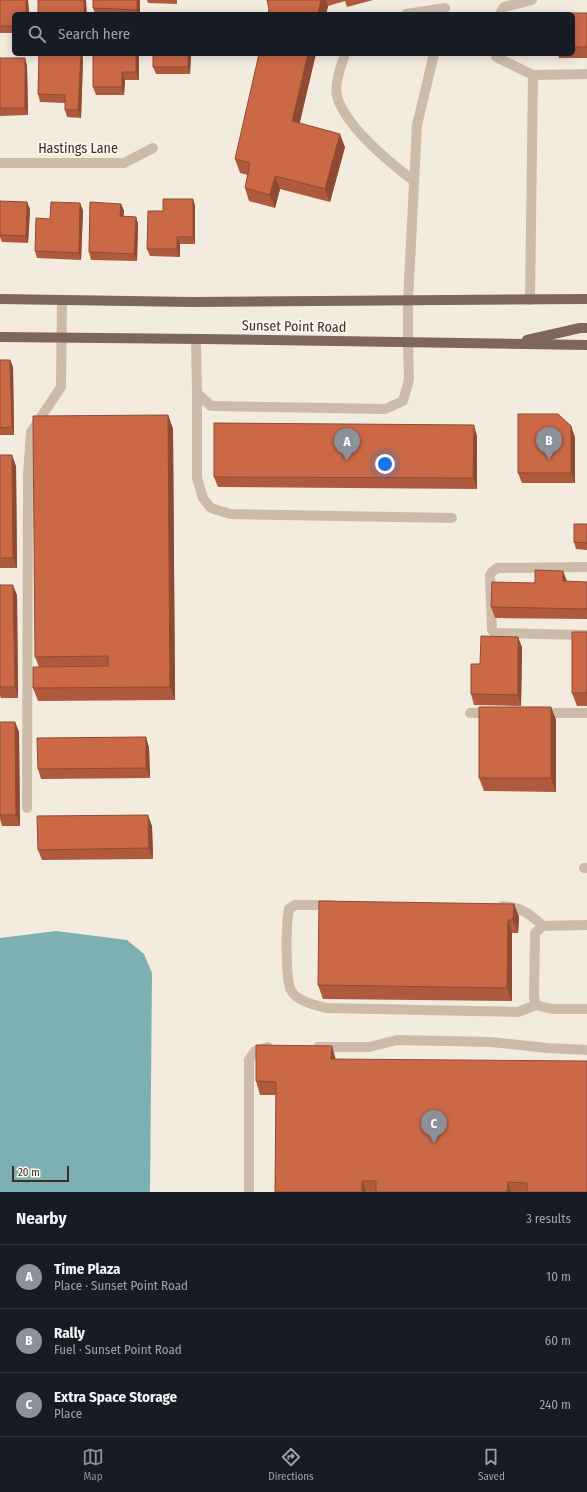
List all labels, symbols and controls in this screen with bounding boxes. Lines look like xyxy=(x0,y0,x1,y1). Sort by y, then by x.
search box xyxy=(12,12,575,56)
icon: search xyxy=(26,23,48,45)
text: Search here xyxy=(58,25,130,43)
street label: Hastings Lane xyxy=(38,140,118,157)
street label: Sunset Point Road xyxy=(242,317,346,336)
pin: B xyxy=(536,427,562,460)
pin: A xyxy=(334,428,360,461)
your location xyxy=(375,454,395,474)
pin: C xyxy=(421,1110,447,1143)
scale bar xyxy=(12,1164,69,1183)
text: 20 m xyxy=(18,1166,40,1179)
text: Nearby xyxy=(16,1208,67,1229)
text: 3 results xyxy=(526,1211,571,1226)
text: Time Plaza xyxy=(54,1260,120,1278)
text: A xyxy=(25,1269,33,1284)
text: 10 m xyxy=(546,1269,571,1284)
text: Place · Sunset Point Road xyxy=(54,1278,188,1293)
text: Rally xyxy=(54,1324,85,1342)
text: B xyxy=(25,1333,33,1348)
text: 60 m xyxy=(545,1333,571,1348)
text: Fuel · Sunset Point Road xyxy=(54,1342,182,1357)
text: Extra Space Storage xyxy=(54,1388,177,1406)
text: C xyxy=(26,1397,32,1412)
text: 240 m xyxy=(539,1397,571,1412)
text: Place xyxy=(54,1406,82,1421)
tab: Map xyxy=(82,1446,104,1483)
tab: Directions xyxy=(268,1446,314,1483)
tab: Saved xyxy=(478,1446,505,1483)

